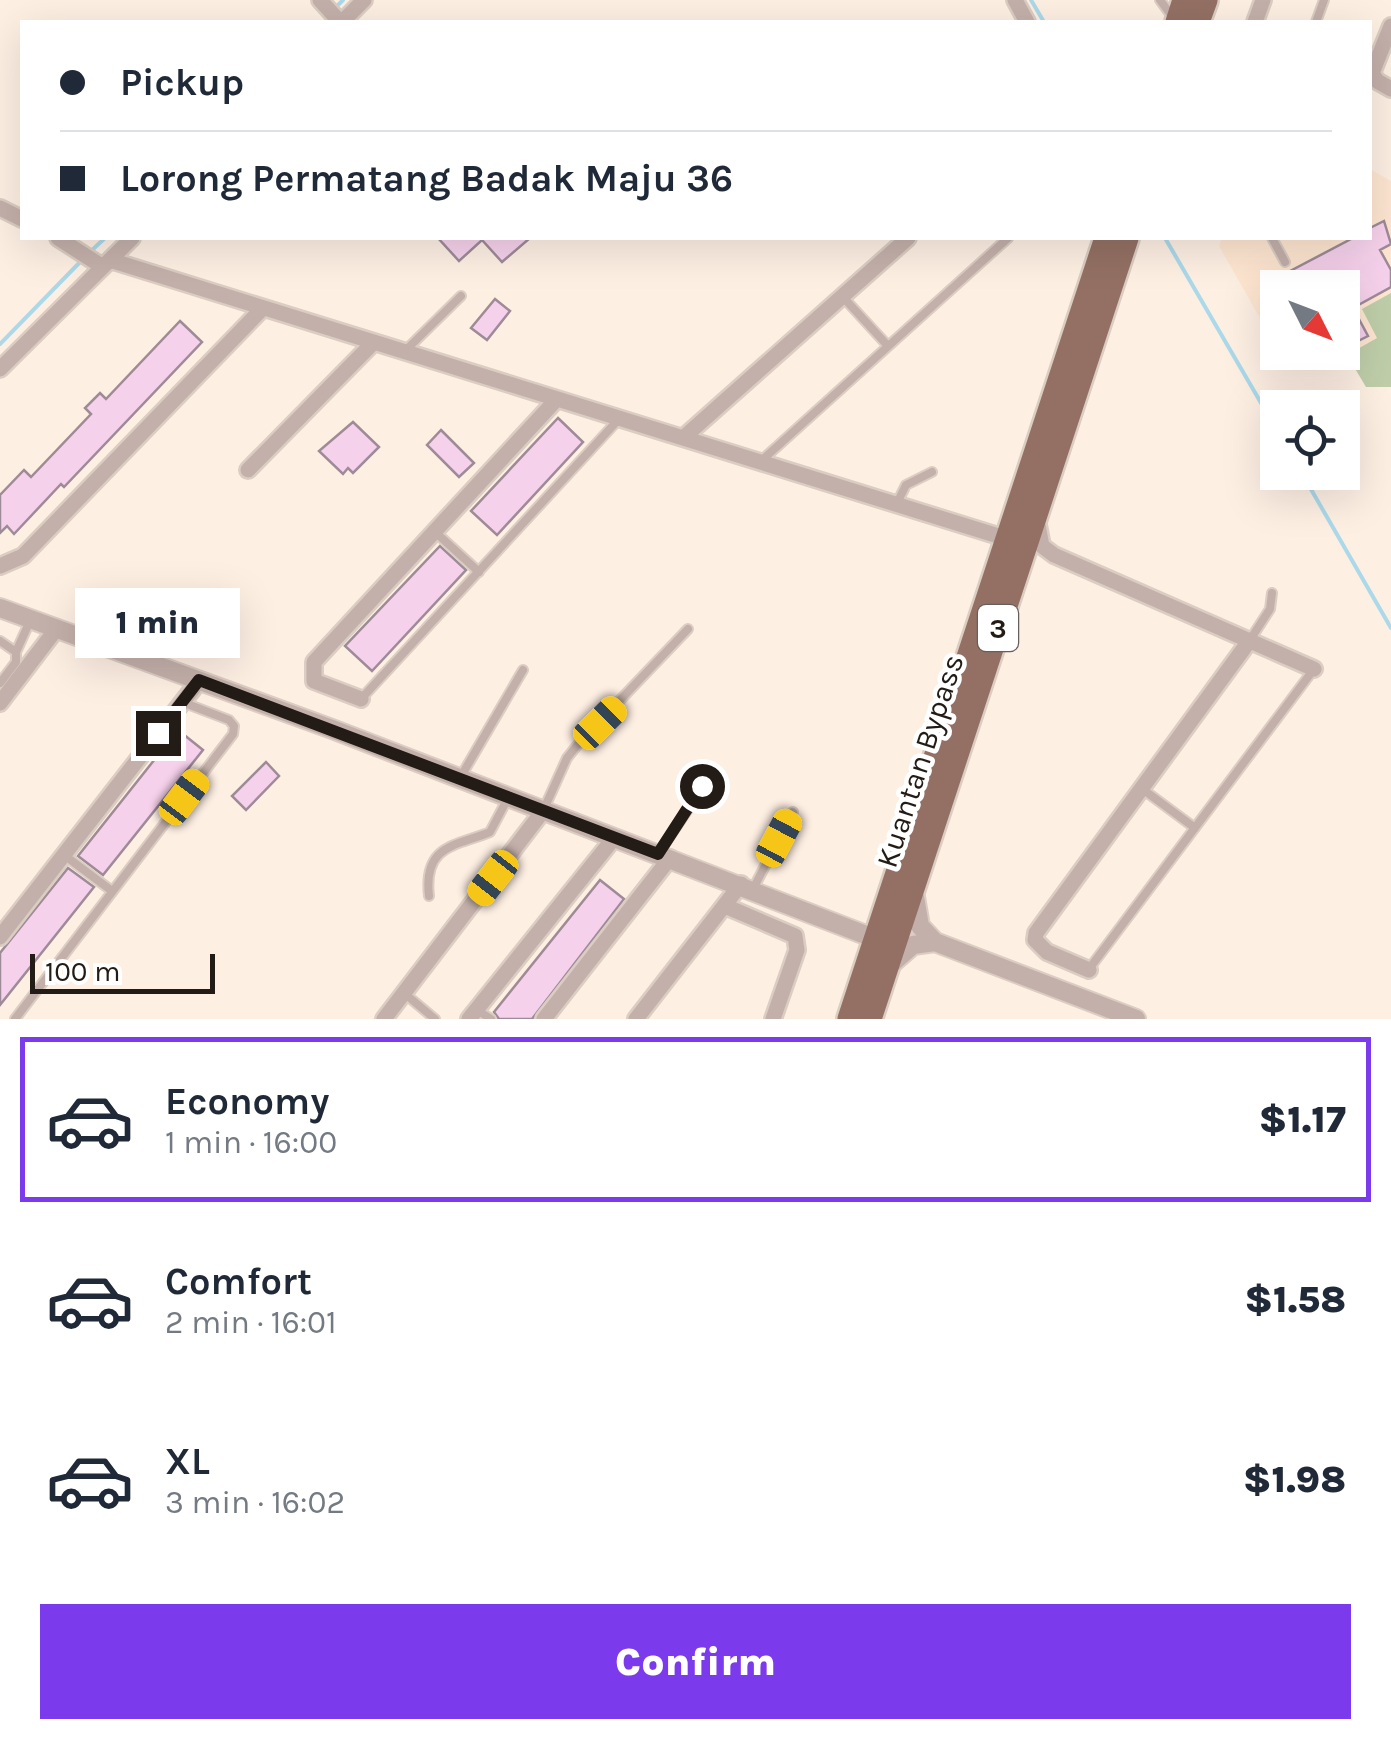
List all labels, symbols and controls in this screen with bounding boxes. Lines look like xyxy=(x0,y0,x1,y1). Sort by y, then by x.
text: Pickup xyxy=(120,60,244,105)
text: Lorong Permatang Badak Maju 36 xyxy=(120,156,733,201)
north arrow xyxy=(1260,270,1360,370)
map controls xyxy=(1260,270,1360,490)
button: locate xyxy=(1260,390,1360,490)
callout: 1 min xyxy=(76,588,240,658)
text: 1 min xyxy=(116,604,199,641)
road number: 3 xyxy=(978,605,1018,651)
street label: Kuantan Bypass xyxy=(869,650,971,872)
car xyxy=(568,691,632,755)
route end xyxy=(136,711,181,756)
car xyxy=(154,764,214,830)
route start xyxy=(680,764,725,809)
car xyxy=(752,804,806,872)
car xyxy=(463,845,523,911)
scale bar xyxy=(30,949,215,994)
text: 100 m xyxy=(45,955,120,988)
icon: car xyxy=(45,1075,135,1165)
text: Economy xyxy=(165,1079,329,1124)
text: $1.17 xyxy=(1259,1097,1346,1142)
text: 1 min · 16:00 xyxy=(165,1124,337,1161)
icon: car xyxy=(45,1255,135,1345)
text: Comfort xyxy=(165,1259,312,1304)
text: $1.58 xyxy=(1245,1277,1346,1322)
text: 2 min · 16:01 xyxy=(165,1304,337,1341)
icon: car xyxy=(45,1435,135,1525)
text: XL xyxy=(165,1439,210,1484)
text: $1.98 xyxy=(1243,1457,1346,1502)
text: 3 min · 16:02 xyxy=(165,1484,345,1521)
button: Confirm xyxy=(40,1604,1351,1719)

